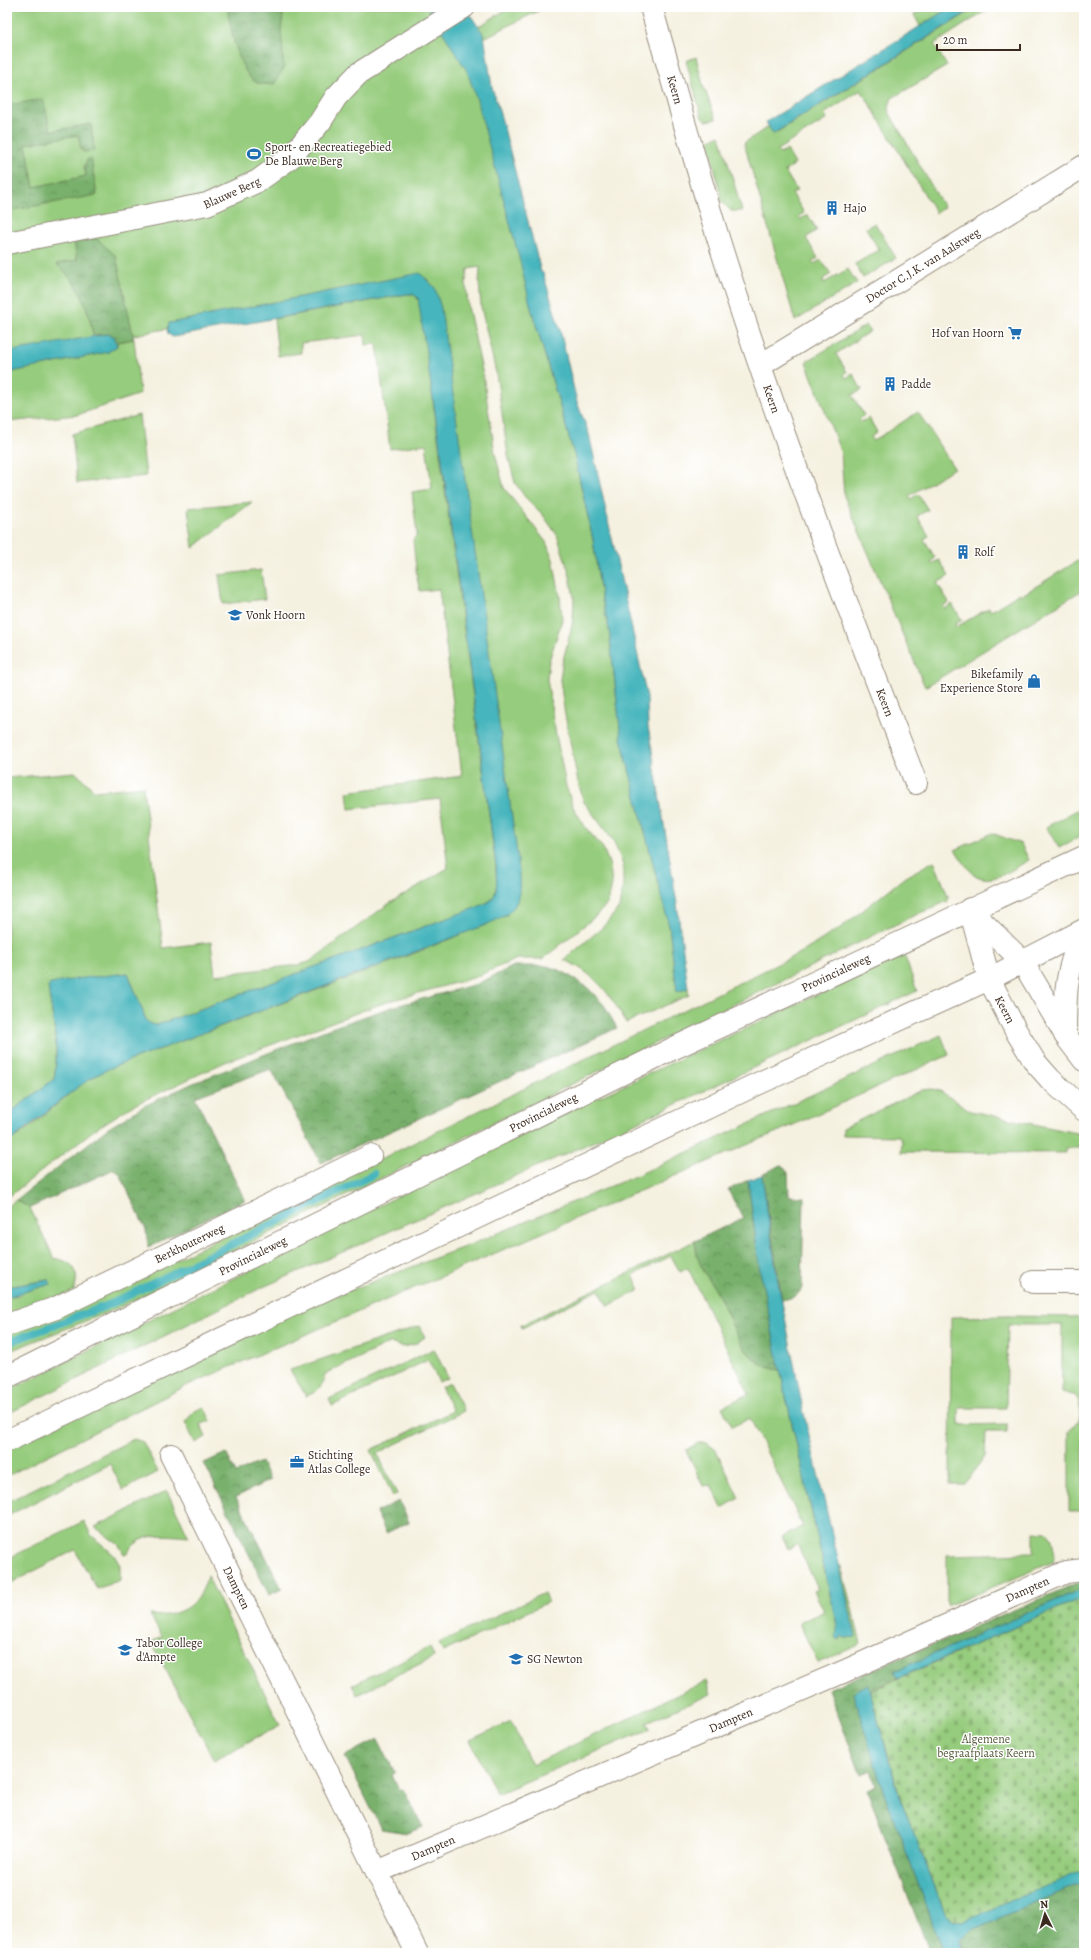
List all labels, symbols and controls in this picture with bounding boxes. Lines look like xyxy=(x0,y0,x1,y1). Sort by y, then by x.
scale bar xyxy=(937,26,1020,52)
text: 20 m xyxy=(943,32,967,48)
street label: Keern xyxy=(663,73,687,106)
place label: Sport- en Recreatiegebied De Blauwe Berg xyxy=(265,139,392,169)
sports icon: Sport- en Recreatiegebied De Blauwe Berg xyxy=(246,146,262,162)
street label: Blauwe Berg xyxy=(201,173,263,213)
building icon: Hajo xyxy=(824,200,840,216)
place label: Hajo xyxy=(843,200,866,216)
street label: Doctor C.J.K. van Aalstweg xyxy=(863,224,983,307)
place label: Hof van Hoorn xyxy=(931,325,1004,341)
supermarket icon: Hof van Hoorn xyxy=(1007,325,1023,341)
building icon: Padde xyxy=(882,376,898,392)
place label: Padde xyxy=(901,376,931,392)
street label: Keern xyxy=(759,382,784,416)
building icon: Rolf xyxy=(955,544,971,560)
place label: Rolf xyxy=(974,544,996,560)
school or university icon: Vonk Hoorn xyxy=(227,607,243,623)
place label: Vonk Hoorn xyxy=(245,607,306,623)
place label: Bikefamily Experience Store xyxy=(940,666,1024,696)
shop icon: Bikefamily Experience Store xyxy=(1026,673,1042,689)
street label: Keern xyxy=(872,686,898,719)
street label: Provincialeweg xyxy=(799,950,873,996)
street label: Keern xyxy=(991,993,1019,1027)
street label: Provincialeweg xyxy=(507,1089,580,1136)
street label: Berkhouterweg xyxy=(152,1220,227,1267)
street label: Provincialeweg xyxy=(216,1232,289,1279)
place label: Stichting Atlas College xyxy=(307,1447,370,1477)
office icon: Stichting Atlas College xyxy=(289,1454,305,1470)
street label: Dampten xyxy=(219,1563,254,1612)
street label: Dampten xyxy=(1003,1572,1052,1606)
place label: Tabor College d'Ampte xyxy=(136,1635,202,1665)
school or university icon: Tabor College d'Ampte xyxy=(117,1642,133,1658)
school or university icon: SG Newton xyxy=(508,1651,524,1667)
place label: SG Newton xyxy=(527,1651,583,1667)
street label: Dampten xyxy=(706,1703,756,1737)
park label: Algemene begraafplaats Keern xyxy=(937,1731,1035,1761)
street label: Dampten xyxy=(409,1831,458,1864)
north arrow xyxy=(1025,1894,1065,1934)
text: N xyxy=(1040,1897,1049,1912)

